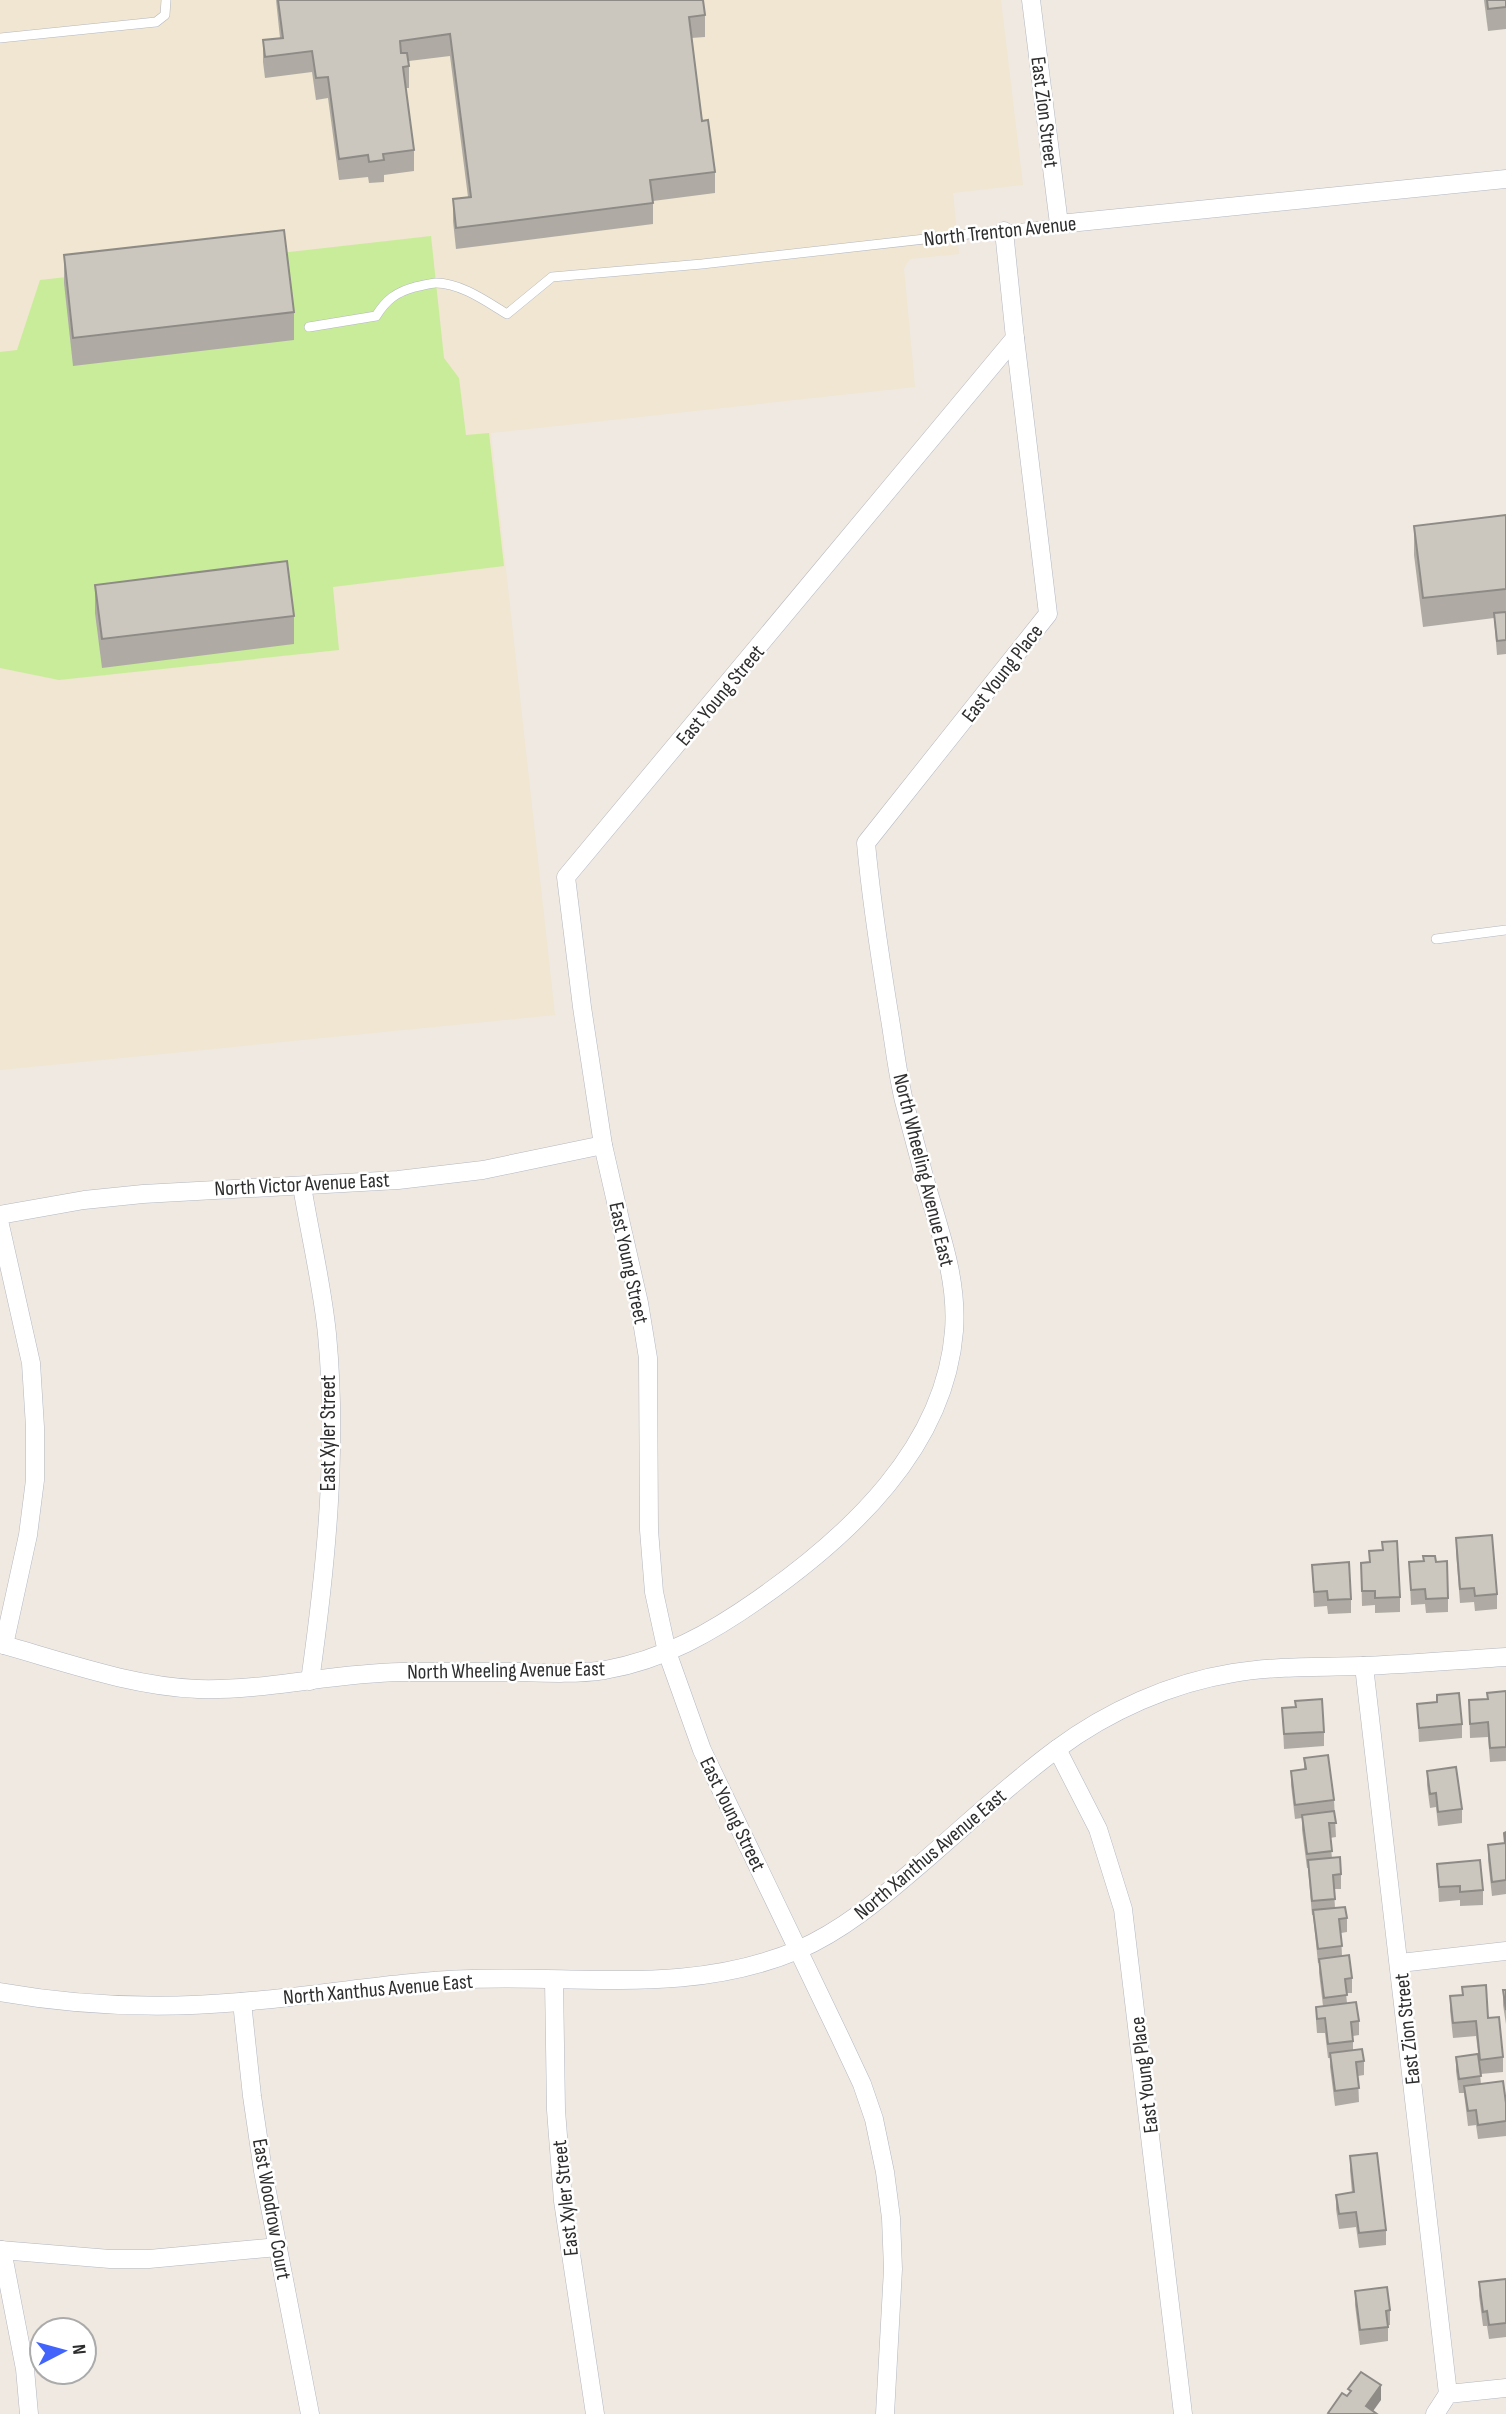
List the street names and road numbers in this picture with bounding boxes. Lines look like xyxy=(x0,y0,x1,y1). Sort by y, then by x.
street label: East Zion Street xyxy=(1025,55,1064,169)
street label: North Trenton Avenue xyxy=(923,211,1078,252)
street label: East Young Place xyxy=(956,619,1048,727)
street label: East Young Street xyxy=(671,640,770,751)
street label: North Wheeling Avenue East xyxy=(887,1071,960,1269)
street label: North Victor Avenue East xyxy=(214,1167,390,1202)
street label: East Young Street xyxy=(603,1200,654,1326)
street label: East Xyler Street xyxy=(316,1375,341,1491)
street label: North Wheeling Avenue East xyxy=(407,1656,605,1685)
street label: East Young Street xyxy=(694,1753,771,1875)
street label: North Xanthus Avenue East xyxy=(849,1784,1011,1925)
street label: North Xanthus Avenue East xyxy=(282,1969,474,2010)
street label: East Zion Street xyxy=(1389,1972,1426,2086)
street label: East Young Place xyxy=(1125,2015,1164,2135)
street label: East Woodrow Court xyxy=(247,2137,296,2282)
street label: East Xyler Street xyxy=(547,2139,584,2257)

